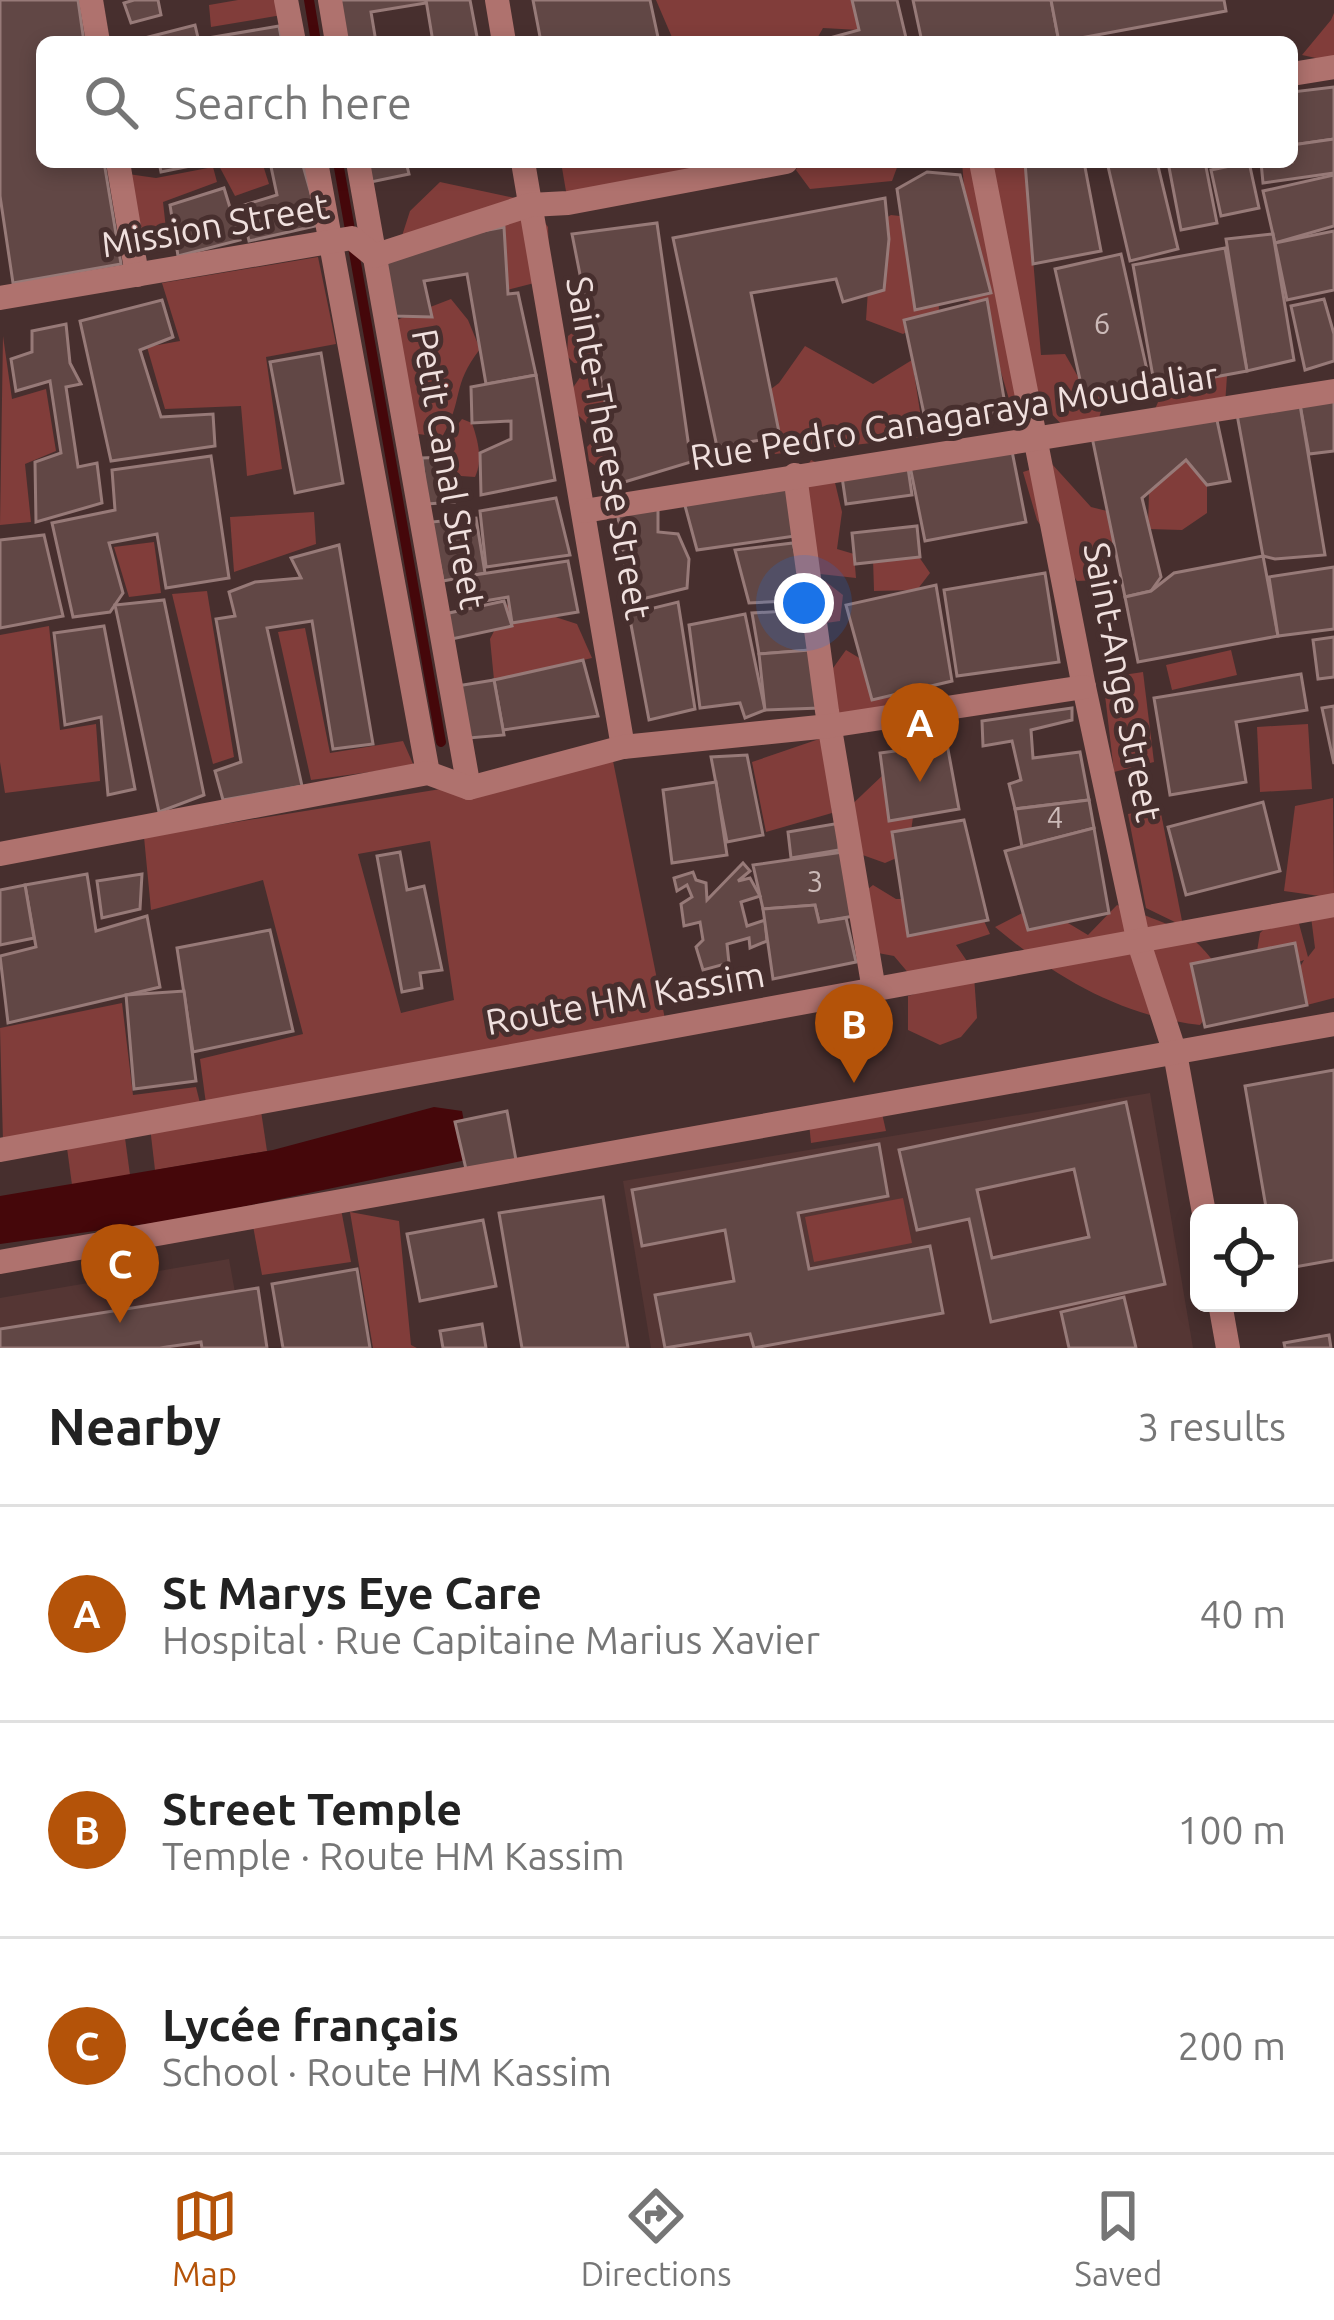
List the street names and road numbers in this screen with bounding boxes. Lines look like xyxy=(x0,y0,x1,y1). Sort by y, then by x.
street label: Mission Street xyxy=(98,184,332,265)
street label: Sainte-Therese Street xyxy=(559,273,660,623)
street label: Petit Canal Street xyxy=(405,326,494,612)
street label: Rue Pedro Canagaraya Moudaliar xyxy=(687,353,1221,477)
street label: Saint-Ange Street xyxy=(1076,539,1171,825)
street label: Route HM Kassim xyxy=(482,953,767,1042)

